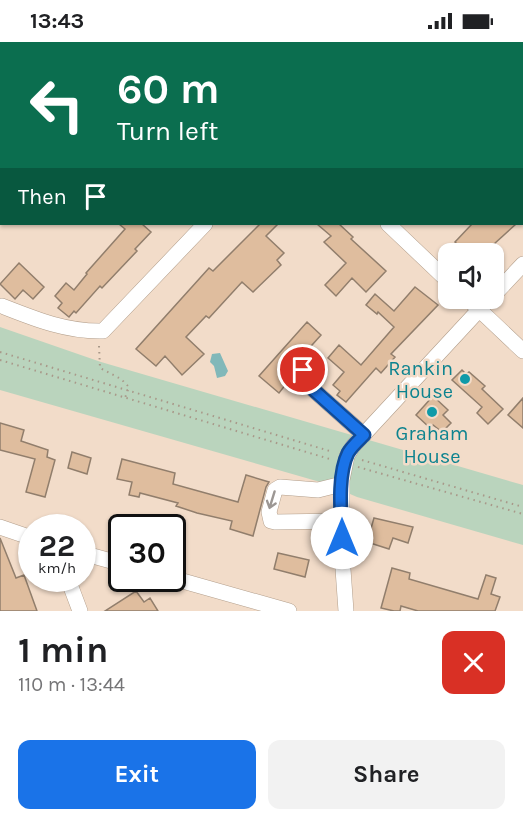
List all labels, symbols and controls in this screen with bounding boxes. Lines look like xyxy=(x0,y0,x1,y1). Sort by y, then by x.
text: 13:43 xyxy=(30,8,84,34)
text: 60 m xyxy=(117,64,220,114)
icon: left xyxy=(18,66,96,144)
text: Turn left xyxy=(117,115,218,147)
icon: arrive xyxy=(79,180,112,213)
text: Then xyxy=(18,184,67,210)
map controls xyxy=(438,243,504,309)
button: sound xyxy=(438,243,504,309)
pin xyxy=(277,344,328,395)
icon: arrive xyxy=(286,353,319,386)
place label: Rankin House xyxy=(388,357,453,403)
marker: Rankin House xyxy=(458,372,472,386)
marker: Graham House xyxy=(425,405,439,419)
place label: Graham House xyxy=(396,422,468,468)
one-way arrow xyxy=(266,490,277,509)
position arrow xyxy=(310,506,374,570)
speed limit sign: 30 xyxy=(108,514,186,592)
text: 22 xyxy=(39,528,75,564)
text: km/h xyxy=(38,559,76,577)
text: 1 min xyxy=(18,629,108,671)
button: close xyxy=(442,631,505,694)
text: 110 m · 13:44 xyxy=(18,673,125,696)
button: Exit xyxy=(18,740,256,809)
button: Share xyxy=(268,740,505,809)

